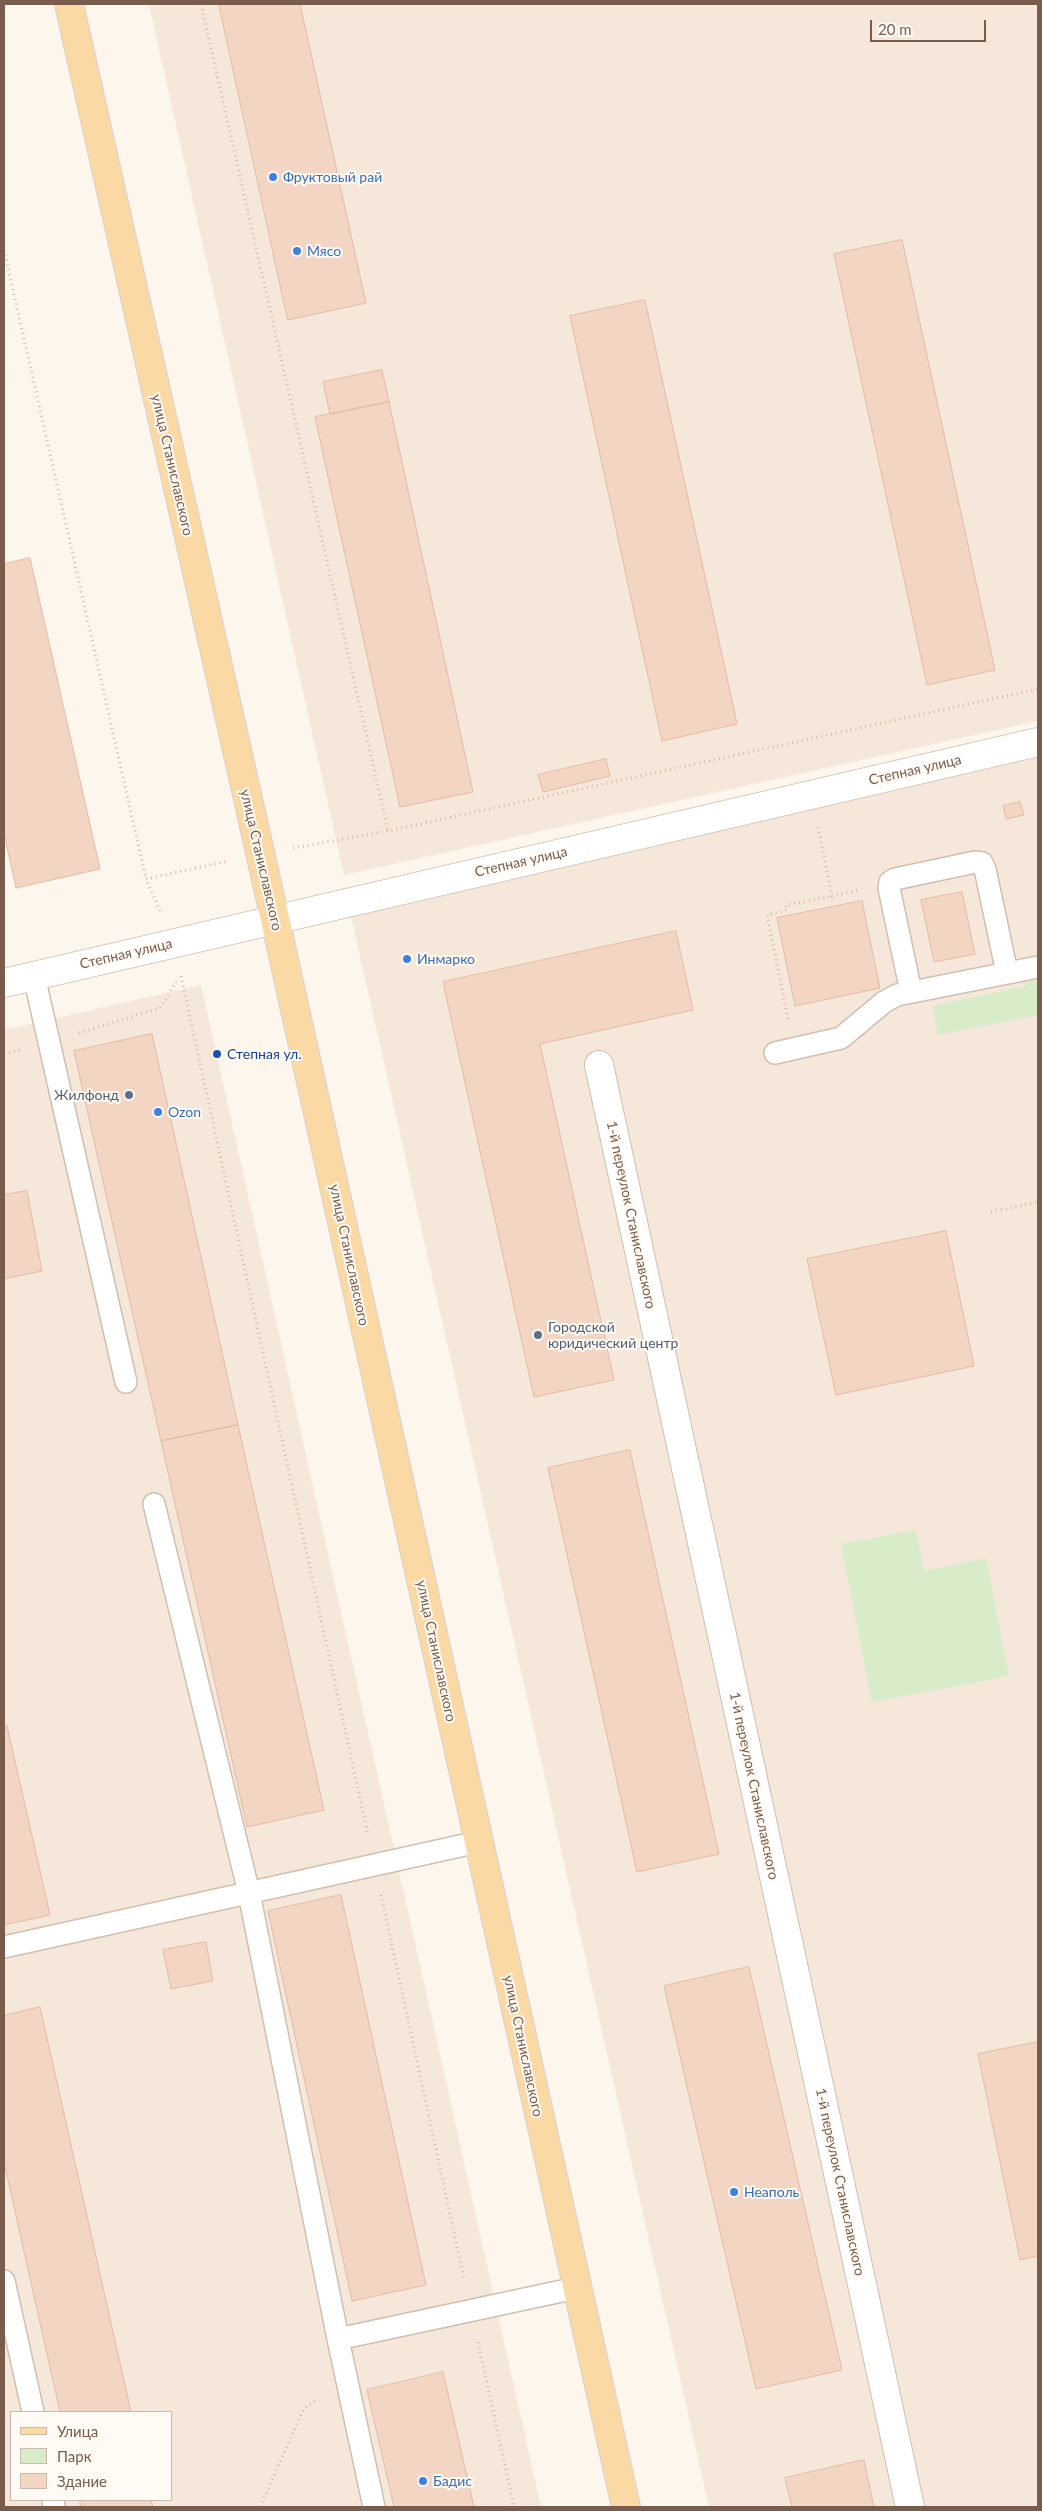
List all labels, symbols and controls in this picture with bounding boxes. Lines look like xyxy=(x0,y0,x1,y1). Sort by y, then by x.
scale bar xyxy=(872,10,988,42)
text: 20 m xyxy=(878,20,912,38)
place label: Фруктовый рай xyxy=(283,169,382,185)
marker: Фруктовый рай xyxy=(267,171,279,183)
place label: Мясо xyxy=(307,243,341,259)
marker: Мясо xyxy=(291,245,303,257)
street label: улица Станиславского xyxy=(148,393,196,537)
street label: Степная улица xyxy=(867,751,963,789)
street label: улица Станиславского xyxy=(237,788,285,932)
street label: Степная улица xyxy=(473,843,569,881)
street label: Степная улица xyxy=(78,935,174,973)
place label: Инмарко xyxy=(417,951,475,967)
marker: Инмарко xyxy=(401,953,413,965)
place label: Степная ул. xyxy=(227,1046,302,1062)
marker: Степная ул. xyxy=(211,1048,223,1060)
place label: Жилфонд xyxy=(54,1087,119,1103)
marker: Жилфонд xyxy=(123,1089,135,1101)
place label: Ozon xyxy=(168,1104,201,1120)
marker: Ozon xyxy=(152,1106,164,1118)
street label: 1-й переулок Станиславского xyxy=(603,1120,659,1310)
street label: улица Станиславского xyxy=(326,1183,372,1327)
place label: Городской юридический центр xyxy=(548,1319,678,1351)
marker: Городской юридический центр xyxy=(532,1329,544,1341)
street label: улица Станиславского xyxy=(413,1579,459,1723)
street label: 1-й переулок Станиславского xyxy=(726,1691,782,1881)
street label: улица Станиславского xyxy=(500,1974,546,2118)
street label: 1-й переулок Станиславского xyxy=(812,2087,868,2277)
place label: Неаполь xyxy=(744,2184,799,2200)
marker: Неаполь xyxy=(728,2186,740,2198)
legend xyxy=(10,2411,172,2501)
text: Улица xyxy=(57,2422,98,2440)
text: Парк xyxy=(57,2447,91,2465)
text: Здание xyxy=(57,2472,107,2490)
place label: Бадис xyxy=(433,2473,472,2489)
marker: Бадис xyxy=(417,2475,429,2487)

